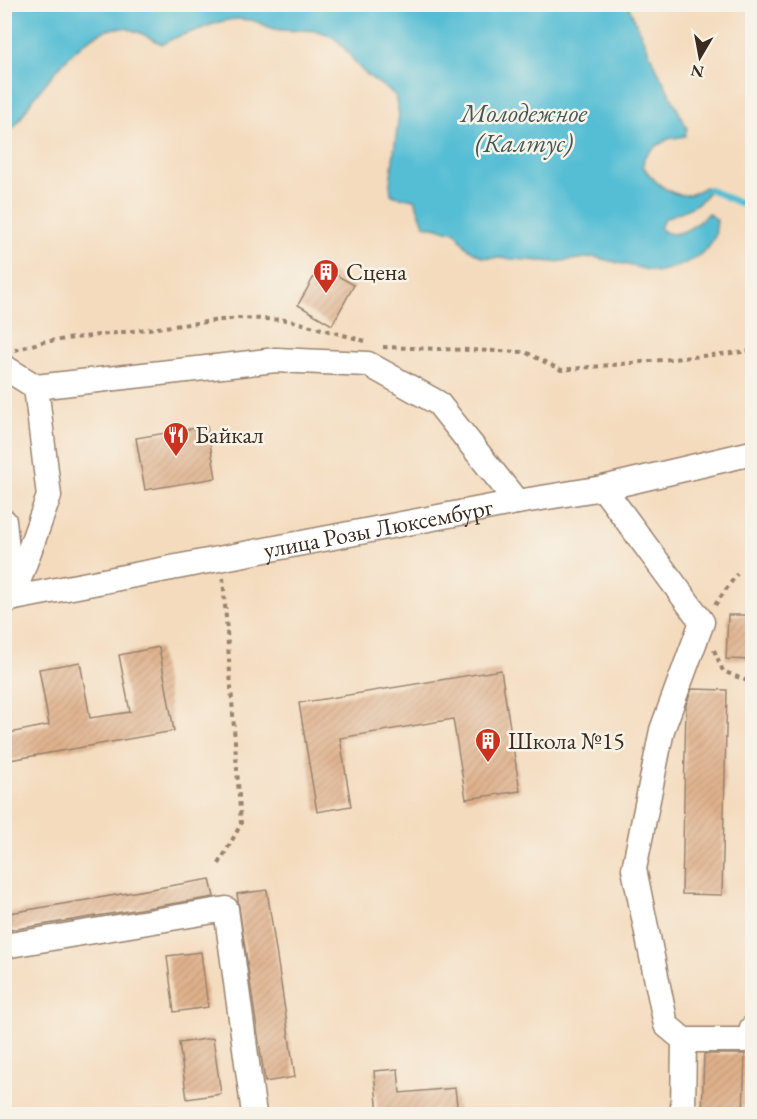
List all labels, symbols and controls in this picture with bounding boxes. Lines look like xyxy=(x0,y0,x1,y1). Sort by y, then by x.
north arrow xyxy=(670,27,730,87)
text: N xyxy=(689,60,706,83)
water label: Молодежное (Калтус) xyxy=(459,96,588,160)
place label: Сцена xyxy=(346,256,407,287)
building icon: Сцена xyxy=(311,257,341,295)
place label: Байкал xyxy=(195,419,264,450)
restaurant icon: Байкал xyxy=(161,420,191,458)
street label: улица Розы Люксембург xyxy=(261,491,496,565)
place label: Школа №15 xyxy=(508,725,625,756)
building icon: Школа №15 xyxy=(473,726,503,764)

